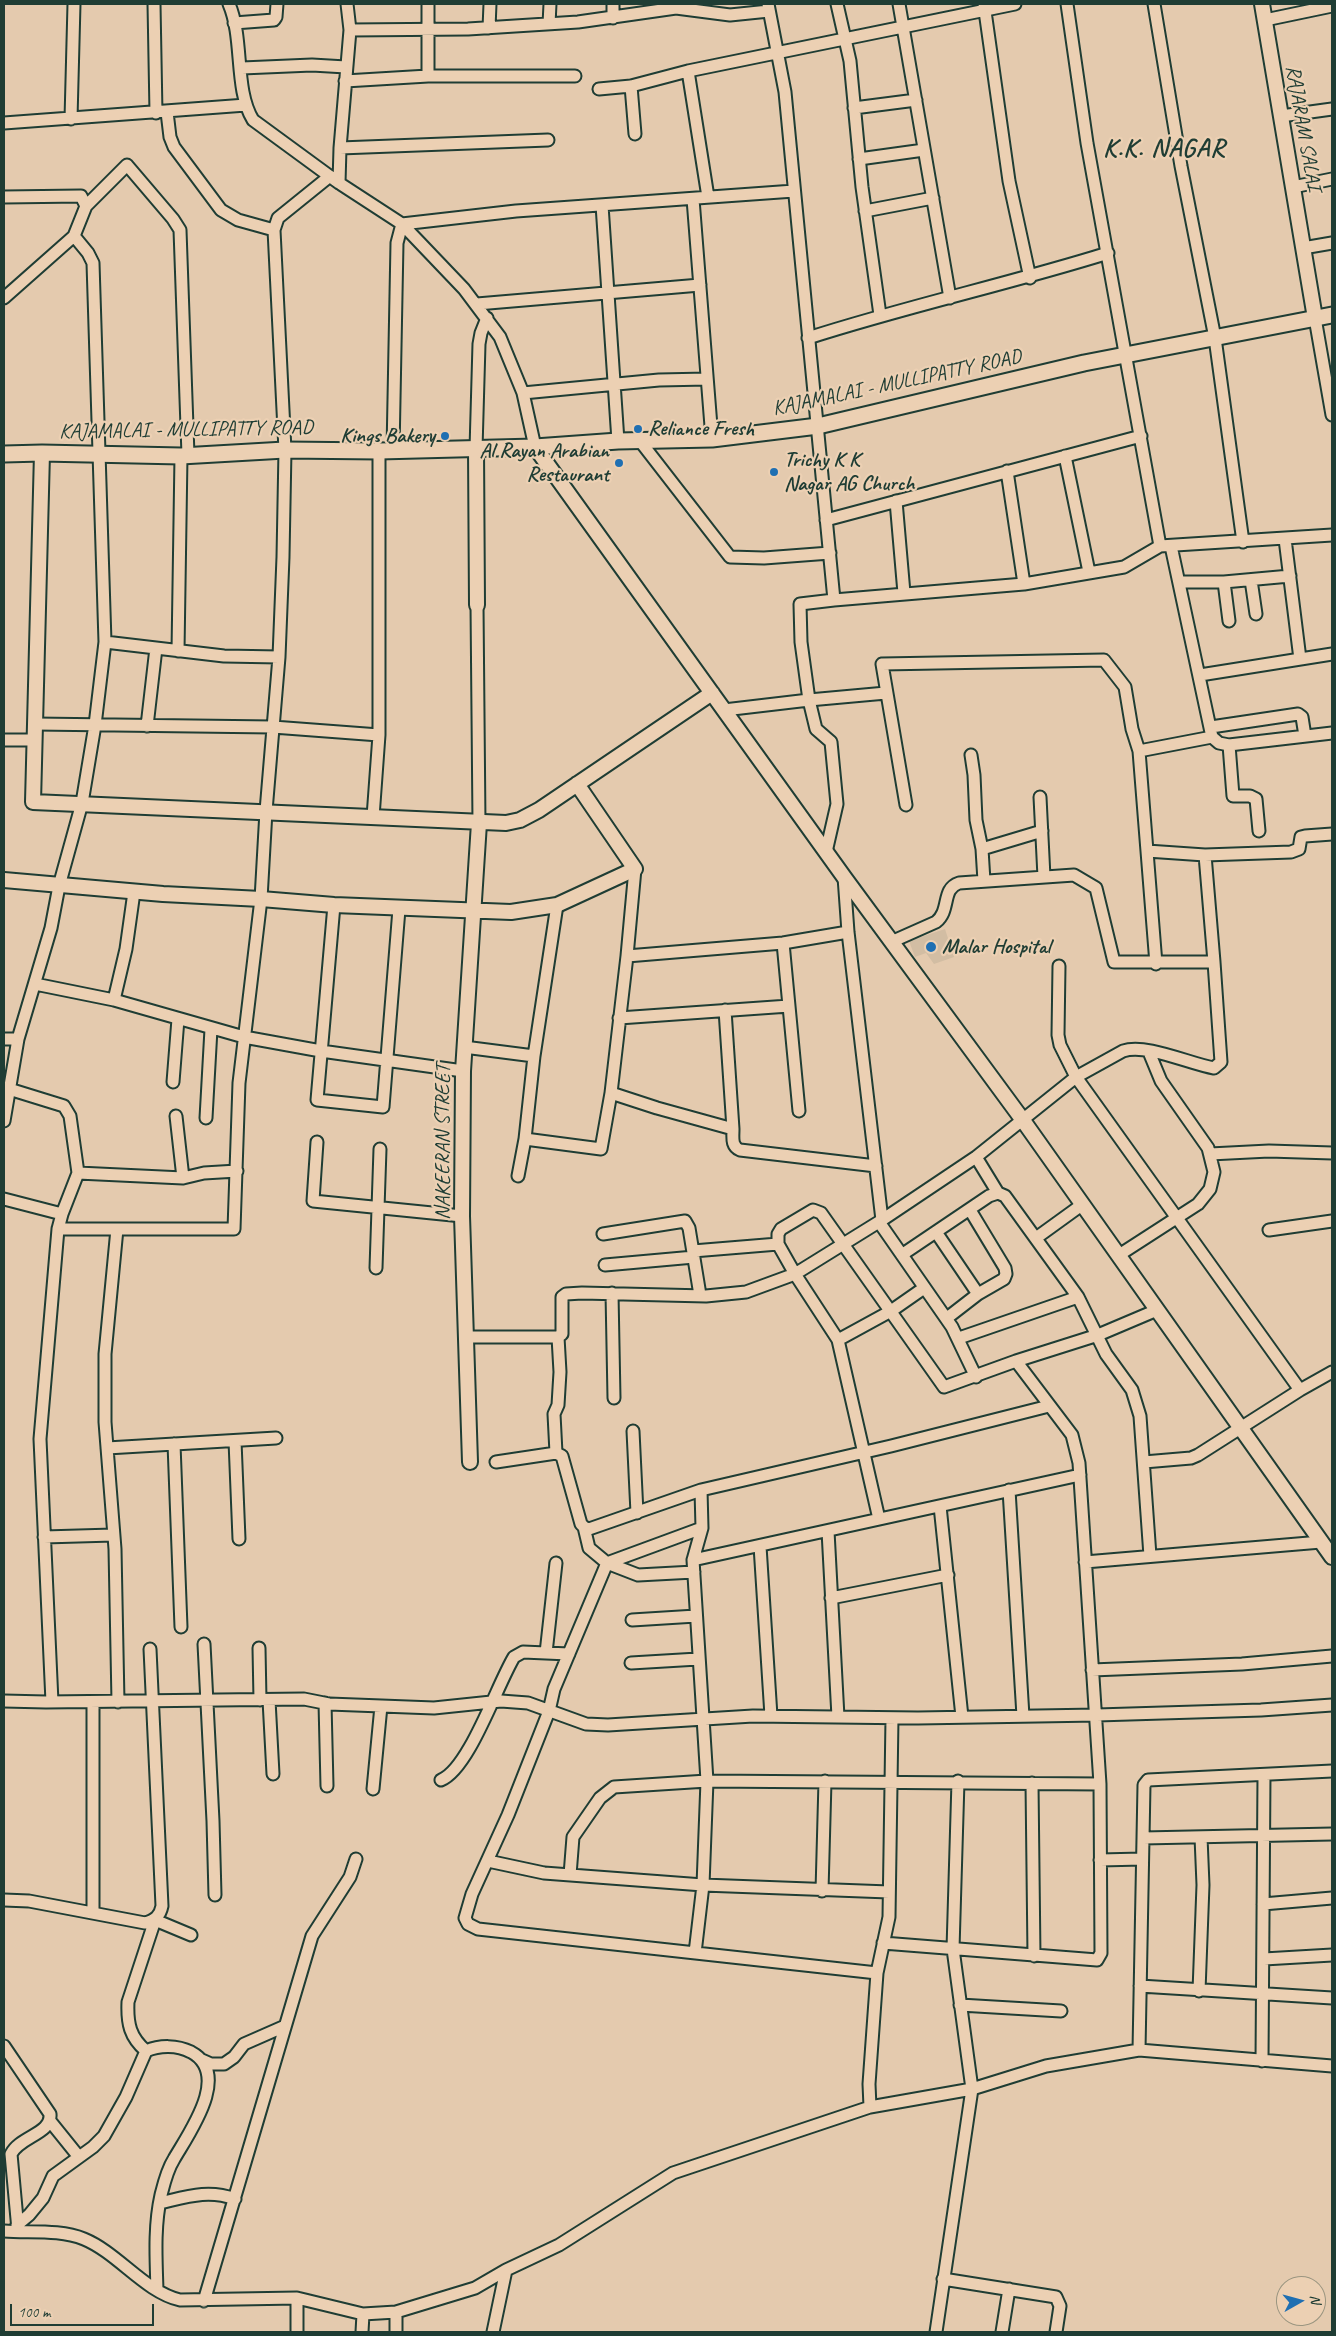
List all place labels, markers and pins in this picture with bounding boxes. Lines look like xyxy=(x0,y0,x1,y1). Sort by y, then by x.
place label: Reliance Fresh xyxy=(648,416,754,442)
place label: Kings Bakery xyxy=(340,423,435,449)
marker: Reliance Fresh xyxy=(632,423,644,435)
marker: Kings Bakery xyxy=(439,430,451,442)
place label: Al Rayan Arabian Restaurant xyxy=(480,438,609,488)
place label: Trichy K K Nagar AG Church xyxy=(784,447,914,497)
marker: Al Rayan Arabian Restaurant xyxy=(613,457,625,469)
marker: Trichy K K Nagar AG Church xyxy=(768,466,780,478)
place label: Malar Hospital xyxy=(942,934,1050,960)
marker: Malar Hospital xyxy=(924,940,938,954)

